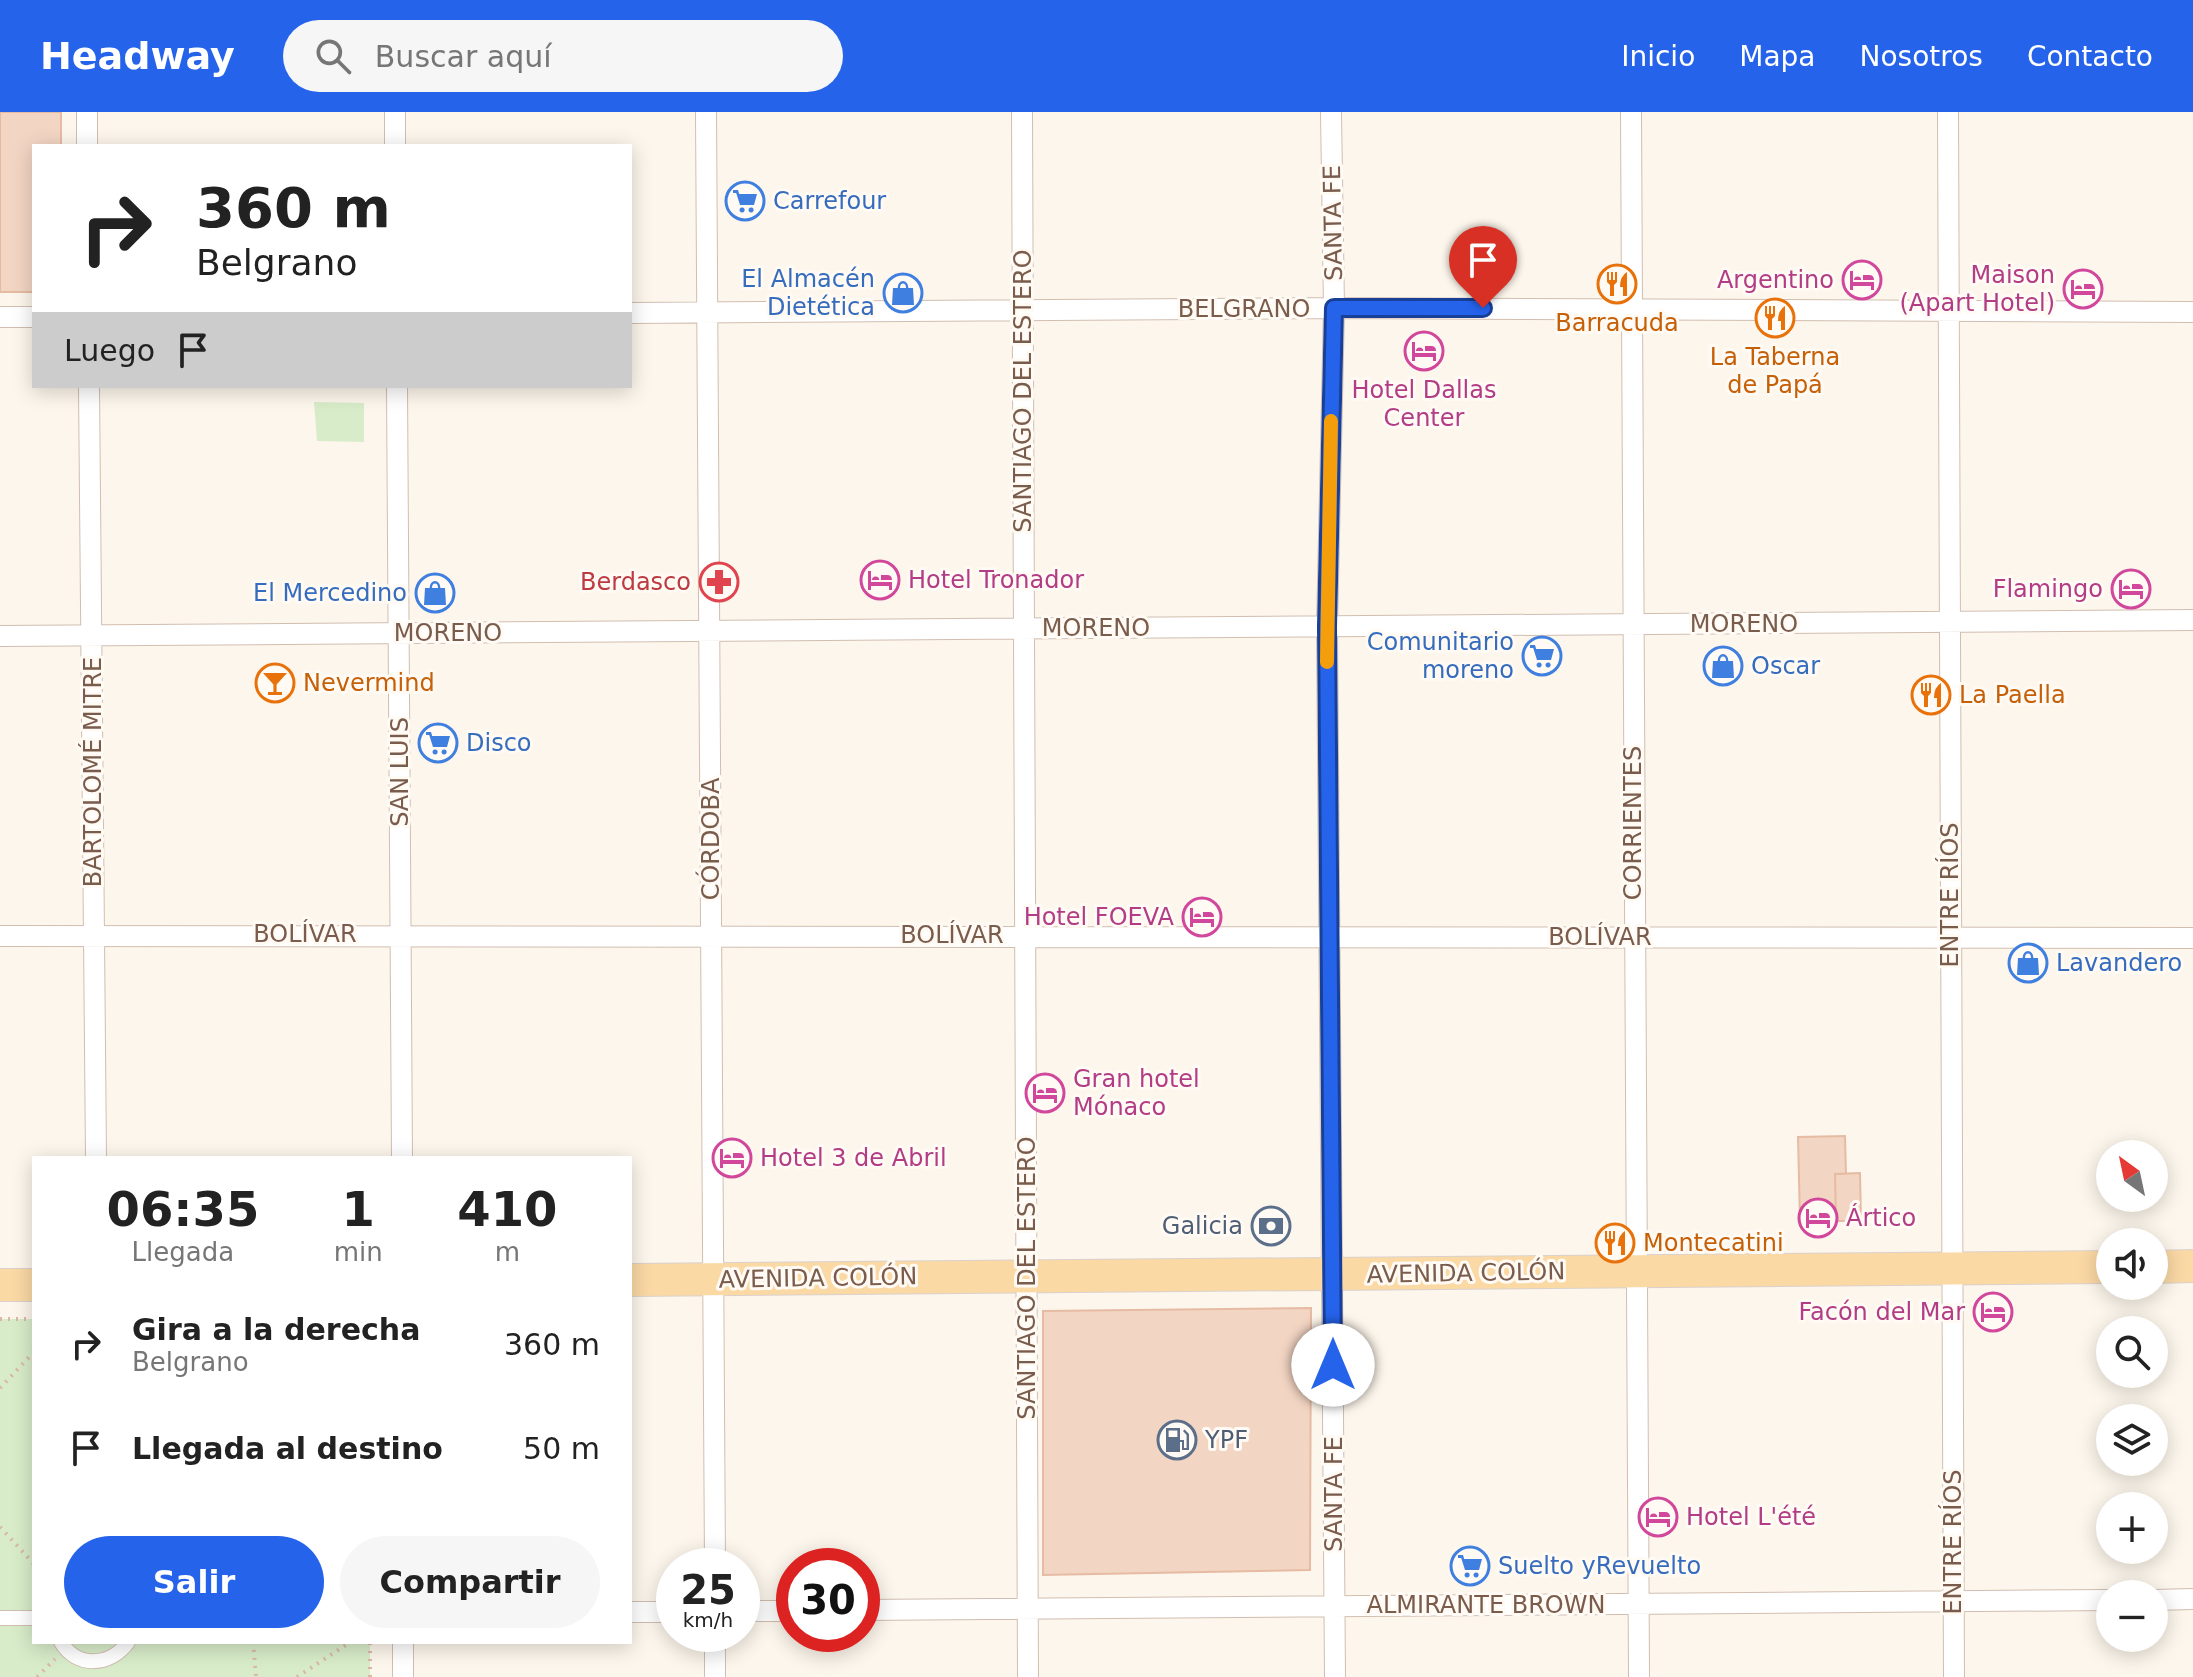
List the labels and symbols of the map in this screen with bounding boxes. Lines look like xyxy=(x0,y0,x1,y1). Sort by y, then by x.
street label: SANTA FE xyxy=(1318,165,1348,281)
supermarket icon: Carrefour xyxy=(724,180,766,222)
place label: Carrefour xyxy=(773,187,886,215)
pin xyxy=(1449,226,1517,308)
street label: SANTIAGO DEL ESTERO xyxy=(1009,249,1037,533)
hotel icon: Argentino xyxy=(1841,259,1883,301)
place label: Maison (Apart Hotel) xyxy=(1899,261,2055,317)
restaurant icon: Barracuda xyxy=(1596,263,1638,305)
place label: El Almacén Dietética xyxy=(741,265,875,321)
place label: Argentino xyxy=(1717,266,1834,294)
hotel icon: Maison (Apart Hotel) xyxy=(2062,268,2104,310)
shop icon: El Almacén Dietética xyxy=(882,272,924,314)
street label: BELGRANO xyxy=(1178,295,1310,323)
restaurant icon: La Taberna de Papá xyxy=(1754,297,1796,339)
place label: Barracuda xyxy=(1555,309,1679,337)
hotel icon: Hotel Dallas Center xyxy=(1403,330,1445,372)
place label: La Taberna de Papá xyxy=(1710,343,1840,399)
place label: Hotel Dallas Center xyxy=(1352,376,1496,432)
hotel icon: Hotel Tronador xyxy=(859,559,901,601)
pharmacy icon: Berdasco xyxy=(698,561,740,603)
place label: Hotel Tronador xyxy=(908,566,1084,594)
place label: Berdasco xyxy=(580,568,691,596)
hotel icon: Flamingo xyxy=(2110,568,2152,610)
shop icon: El Mercedino xyxy=(414,572,456,614)
place label: Flamingo xyxy=(1993,575,2103,603)
place label: El Mercedino xyxy=(253,579,407,607)
street label: MORENO xyxy=(1690,610,1798,638)
street label: MORENO xyxy=(1042,614,1150,642)
street label: MORENO xyxy=(394,619,502,647)
place label: Comunitario moreno xyxy=(1367,628,1514,684)
supermarket icon: Comunitario moreno xyxy=(1521,635,1563,677)
shop icon: Oscar xyxy=(1702,645,1744,687)
place label: Oscar xyxy=(1751,652,1820,680)
street label: BARTOLOMÉ MITRE xyxy=(78,657,107,887)
bar icon: Nevermind xyxy=(254,662,296,704)
place label: Nevermind xyxy=(303,669,435,697)
restaurant icon: La Paella xyxy=(1910,674,1952,716)
place label: La Paella xyxy=(1959,681,2066,709)
street label: SAN LUIS xyxy=(386,717,414,827)
supermarket icon: Disco xyxy=(417,722,459,764)
place label: Disco xyxy=(466,729,532,757)
street label: CORRIENTES xyxy=(1619,746,1647,900)
street label: CÓRDOBA xyxy=(695,777,725,900)
street label: ENTRE RÍOS xyxy=(1935,822,1964,968)
hotel icon: Hotel FOEVA xyxy=(1181,896,1223,938)
place label: Hotel FOEVA xyxy=(1024,903,1175,931)
street label: BOLÍVAR xyxy=(253,919,357,948)
street label: BOLÍVAR xyxy=(900,920,1004,949)
street label: BOLÍVAR xyxy=(1548,922,1652,951)
shop icon: Lavandero xyxy=(2007,942,2049,984)
place label: Lavandero xyxy=(2056,949,2182,977)
place label: Gran hotel Mónaco xyxy=(1073,1065,1200,1121)
hotel icon: Gran hotel Mónaco xyxy=(1024,1072,1066,1114)
street label: SANTIAGO DEL ESTERO xyxy=(1013,1136,1041,1420)
hotel icon: Hotel 3 de Abril xyxy=(711,1137,753,1179)
north arrow xyxy=(2096,1140,2168,1212)
place label: Hotel 3 de Abril xyxy=(760,1144,947,1172)
hotel icon: Ártico xyxy=(1797,1197,1839,1239)
place label: Ártico xyxy=(1846,1203,1916,1232)
bank icon: Galicia xyxy=(1250,1205,1292,1247)
place label: Galicia xyxy=(1162,1212,1243,1240)
restaurant icon: Montecatini xyxy=(1594,1222,1636,1264)
place label: Montecatini xyxy=(1643,1229,1784,1257)
street label: AVENIDA COLÓN xyxy=(1366,1255,1566,1289)
street label: AVENIDA COLÓN xyxy=(718,1260,918,1294)
hotel icon: Facón del Mar xyxy=(1972,1291,2014,1333)
place label: Facón del Mar xyxy=(1798,1298,1965,1326)
position arrow xyxy=(1291,1323,1375,1407)
fuel station icon: YPF xyxy=(1156,1419,1198,1461)
place label: YPF xyxy=(1204,1426,1248,1454)
street label: SANTA FE xyxy=(1320,1436,1348,1552)
street label: ENTRE RÍOS xyxy=(1938,1469,1967,1615)
hotel icon: Hotel L'été xyxy=(1637,1496,1679,1538)
place label: Hotel L'été xyxy=(1686,1503,1816,1531)
supermarket icon: Suelto yRevuelto xyxy=(1449,1545,1491,1587)
speed limit sign: 30 xyxy=(776,1548,880,1652)
place label: Suelto yRevuelto xyxy=(1498,1552,1701,1580)
street label: ALMIRANTE BROWN xyxy=(1367,1591,1605,1619)

